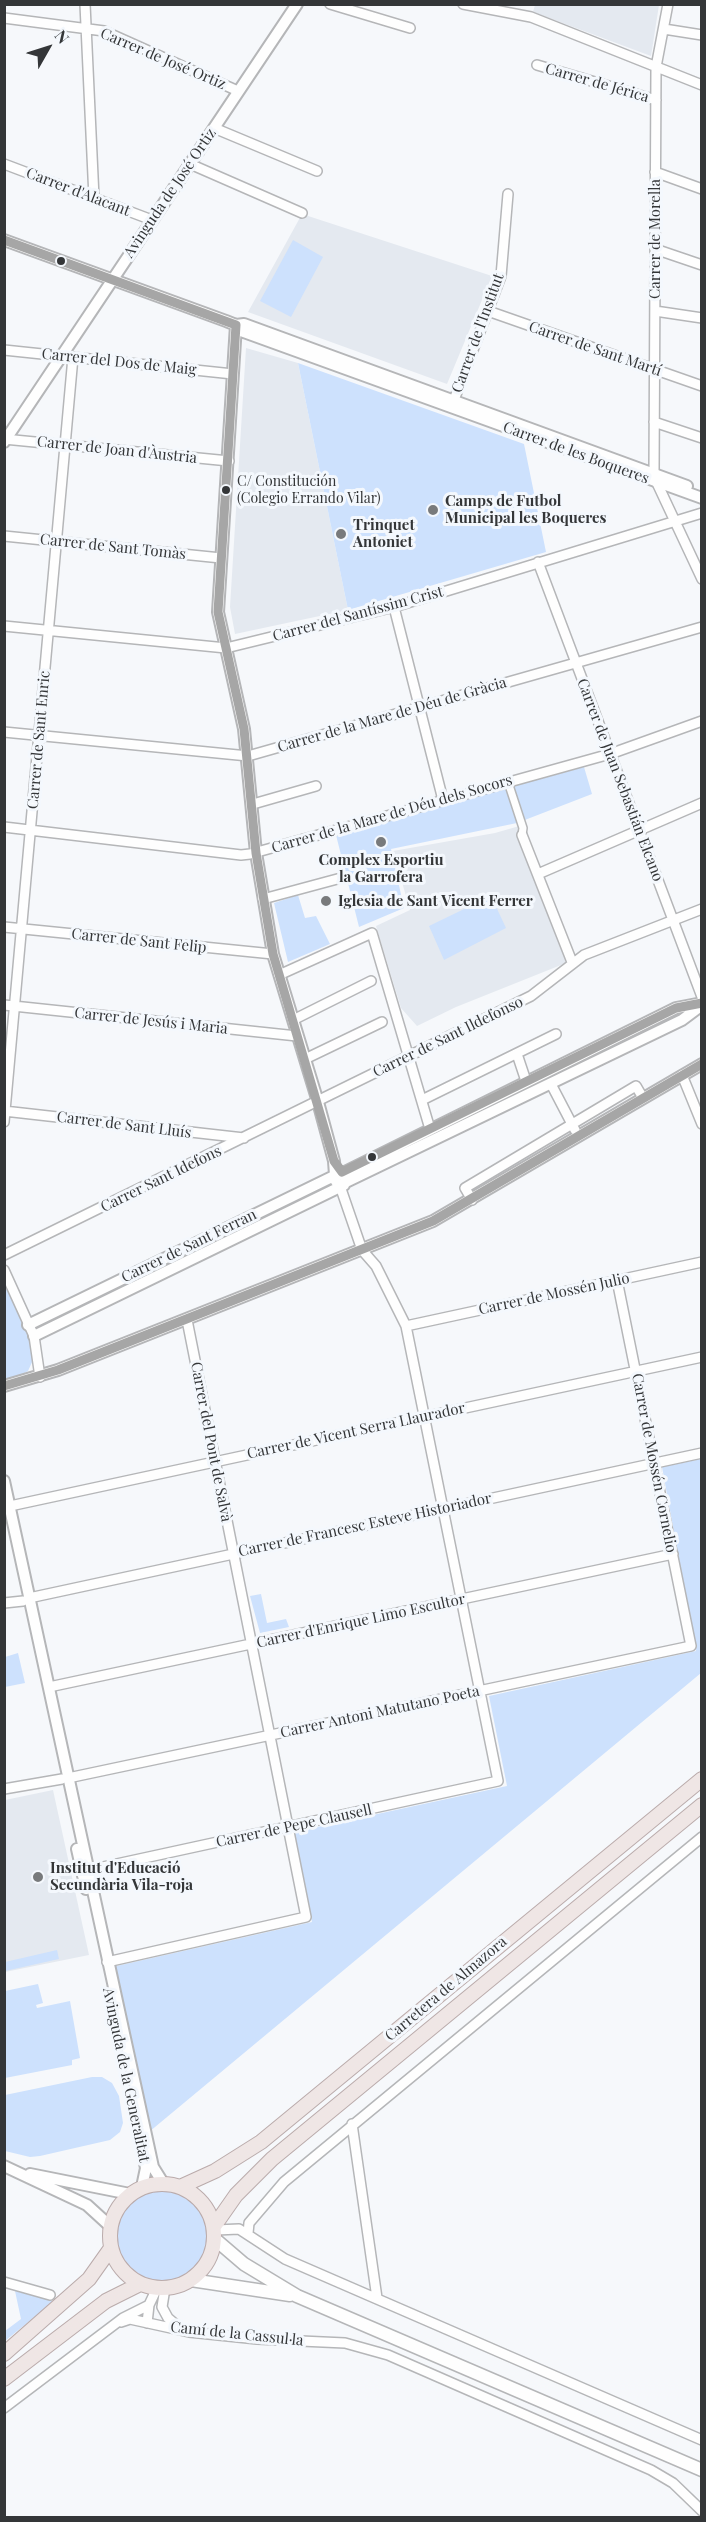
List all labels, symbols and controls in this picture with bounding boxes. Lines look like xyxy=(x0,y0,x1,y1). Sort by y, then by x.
north arrow xyxy=(18,18,78,78)
street label: Carrer de José Ortiz xyxy=(98,24,228,94)
text: N xyxy=(51,25,74,47)
street label: Carrer de Jérica xyxy=(543,60,651,106)
street label: Avinguda de José Ortiz xyxy=(120,125,220,261)
street label: Carrer d'Alacant xyxy=(24,164,132,220)
street label: Carrer de Morella xyxy=(646,179,664,299)
unlabelled marker xyxy=(55,255,67,267)
street label: Carrer de l'Institut xyxy=(448,271,508,395)
street label: Carrer de Sant Martí xyxy=(526,318,664,380)
street label: Carrer del Dos de Maig xyxy=(41,345,197,379)
street label: Carrer de les Boqueres xyxy=(501,418,651,488)
street label: Carrer de Joan d'Àustria xyxy=(36,433,198,467)
place label: C/ Constitución (Colegio Errando Vilar) xyxy=(237,474,381,506)
marker: C/ Constitución (Colegio Errando Vilar) xyxy=(220,484,232,496)
place label: Camps de Futbol Municipal les Boqueres xyxy=(445,492,607,527)
marker: Camps de Futbol Municipal les Boqueres xyxy=(426,503,440,517)
place label: Trinquet Antoniet xyxy=(353,516,415,551)
marker: Trinquet Antoniet xyxy=(334,527,348,541)
street label: Carrer de Sant Tomàs xyxy=(39,530,187,564)
street label: Carrer del Santíssim Crist xyxy=(271,583,445,645)
street label: Carrer de Sant Enric xyxy=(24,670,54,810)
street label: Carrer de la Mare de Déu de Gràcia xyxy=(275,674,509,756)
street label: Carrer de Juan Sebastián Elcano xyxy=(573,676,667,884)
street label: Carrer de la Mare de Déu dels Socors xyxy=(270,771,514,857)
marker: Complex Esportiu la Garrofera xyxy=(374,835,388,849)
place label: Complex Esportiu la Garrofera xyxy=(318,851,444,886)
place label: Iglesia de Sant Vicent Ferrer xyxy=(338,892,533,910)
marker: Iglesia de Sant Vicent Ferrer xyxy=(319,894,333,908)
street label: Carrer de Sant Felip xyxy=(71,925,207,957)
street label: Carrer de Sant Ildefonso xyxy=(370,993,526,1081)
street label: Carrer de Jesús i Maria xyxy=(73,1004,229,1038)
street label: Carrer de Sant Lluís xyxy=(56,1108,192,1142)
street label: Carrer Sant Idefons xyxy=(98,1142,224,1216)
unlabelled marker xyxy=(366,1151,378,1163)
street label: Carrer de Sant Ferran xyxy=(119,1205,259,1287)
street label: Carrer de Mossén Julio xyxy=(477,1269,631,1319)
street label: Carrer del Pont de Salvà xyxy=(187,1360,235,1524)
street label: Carrer de Mossén Cornelio xyxy=(628,1372,680,1554)
street label: Carrer de Vicent Serra Llaurador xyxy=(245,1399,467,1463)
street label: Carrer de Francesc Esteve Historiador xyxy=(237,1489,493,1561)
street label: Carrer d'Enrique Limo Escultor xyxy=(255,1590,467,1652)
street label: Carrer Antoni Matutano Poeta xyxy=(279,1682,481,1742)
street label: Carrer de Pepe Clausell xyxy=(214,1801,374,1851)
place label: Institut d'Educació Secundària Vila-roja xyxy=(50,1859,193,1894)
marker: Institut d'Educació Secundària Vila-roja xyxy=(31,1870,45,1884)
street label: Carretera de Almazora xyxy=(382,1933,510,2045)
street label: Avinguda de la Generalitat xyxy=(99,1986,153,2164)
street label: Camí de la Cassul·la xyxy=(170,2318,304,2350)

